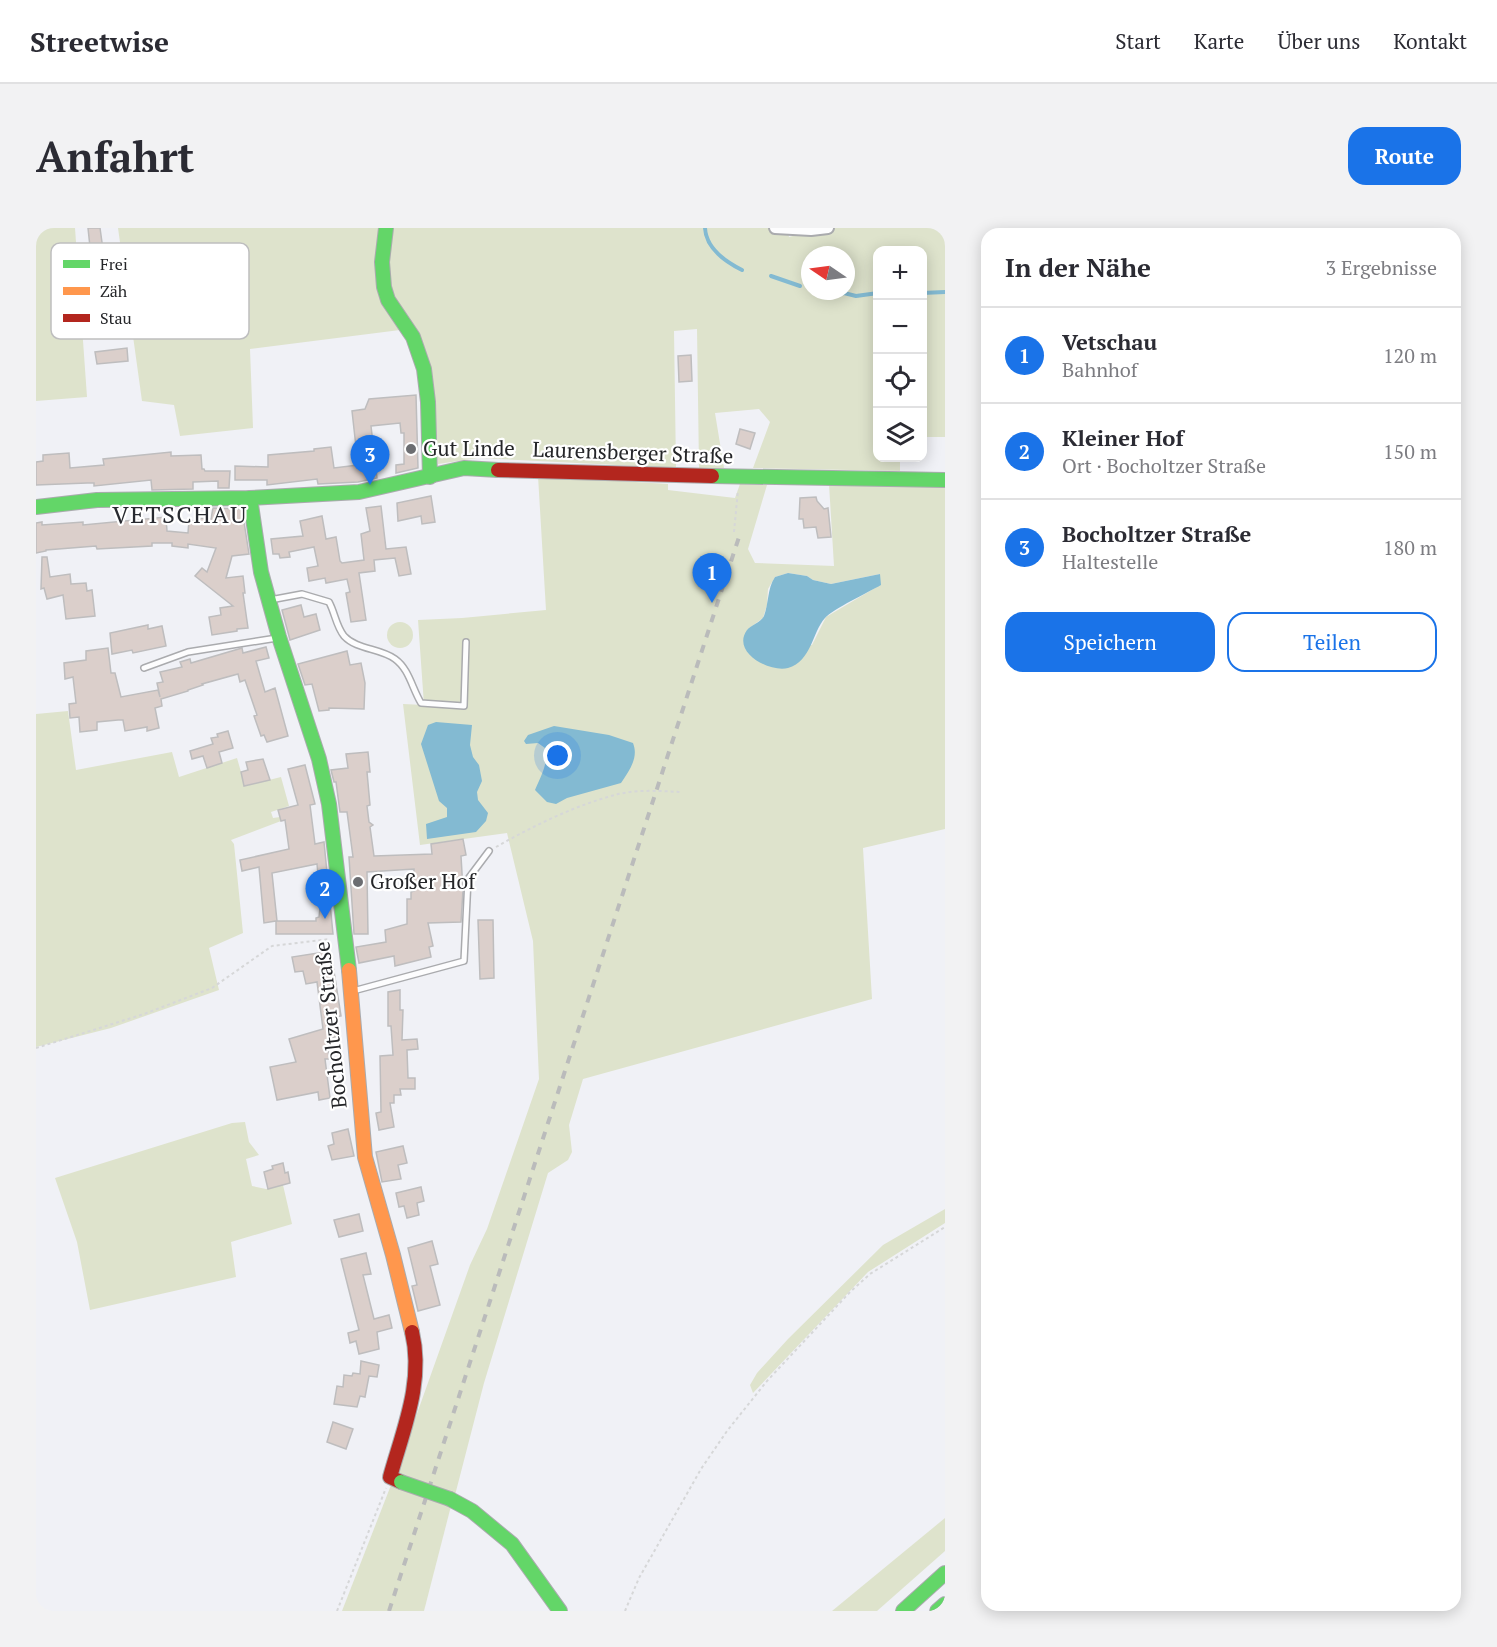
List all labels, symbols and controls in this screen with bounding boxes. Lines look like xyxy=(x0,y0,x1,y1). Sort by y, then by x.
text: Streetwise xyxy=(30,23,169,60)
text: Start xyxy=(1115,27,1161,55)
text: Karte xyxy=(1194,27,1244,55)
text: Über uns xyxy=(1277,27,1360,55)
text: Kontakt xyxy=(1393,27,1467,55)
button: Route xyxy=(1348,127,1461,185)
text: Anfahrt xyxy=(36,128,194,184)
legend xyxy=(51,243,249,339)
north arrow xyxy=(801,246,855,300)
map controls xyxy=(873,246,927,462)
button: + xyxy=(873,246,927,300)
text: In der Nähe xyxy=(1005,250,1151,284)
text: Frei xyxy=(100,253,128,275)
text: 3 Ergebnisse xyxy=(1325,254,1437,281)
text: Zäh xyxy=(100,280,128,302)
button: − xyxy=(873,300,927,354)
text: Stau xyxy=(100,307,132,329)
text: Vetschau xyxy=(1062,327,1157,356)
text: 1 xyxy=(1019,342,1030,369)
text: 120 m xyxy=(1383,342,1437,369)
button: locate xyxy=(873,354,927,408)
text: Bahnhof xyxy=(1062,356,1138,383)
button: layers xyxy=(873,408,927,462)
text: Kleiner Hof xyxy=(1062,423,1184,452)
place label: Gut Linde xyxy=(423,434,515,462)
street label: Laurensberger Straße xyxy=(532,435,734,469)
pin: 3 xyxy=(350,436,390,485)
text: 2 xyxy=(1019,438,1030,465)
text: 150 m xyxy=(1383,438,1437,465)
marker: Gut Linde xyxy=(404,442,418,456)
text: Ort · Bocholtzer Straße xyxy=(1062,452,1266,479)
district label: VETSCHAU xyxy=(112,498,248,530)
text: Bocholtzer Straße xyxy=(1062,519,1251,548)
text: 3 xyxy=(1019,534,1030,561)
text: 180 m xyxy=(1383,534,1437,561)
text: Haltestelle xyxy=(1062,548,1158,575)
pin: 1 xyxy=(692,554,732,603)
button: Speichern xyxy=(1005,612,1215,672)
button: Teilen xyxy=(1227,612,1437,672)
your location xyxy=(543,741,572,770)
place label: Großer Hof xyxy=(370,867,477,895)
pin: 2 xyxy=(306,870,344,919)
marker: Großer Hof xyxy=(351,875,365,889)
street label: Bocholtzer Straße xyxy=(307,940,353,1110)

